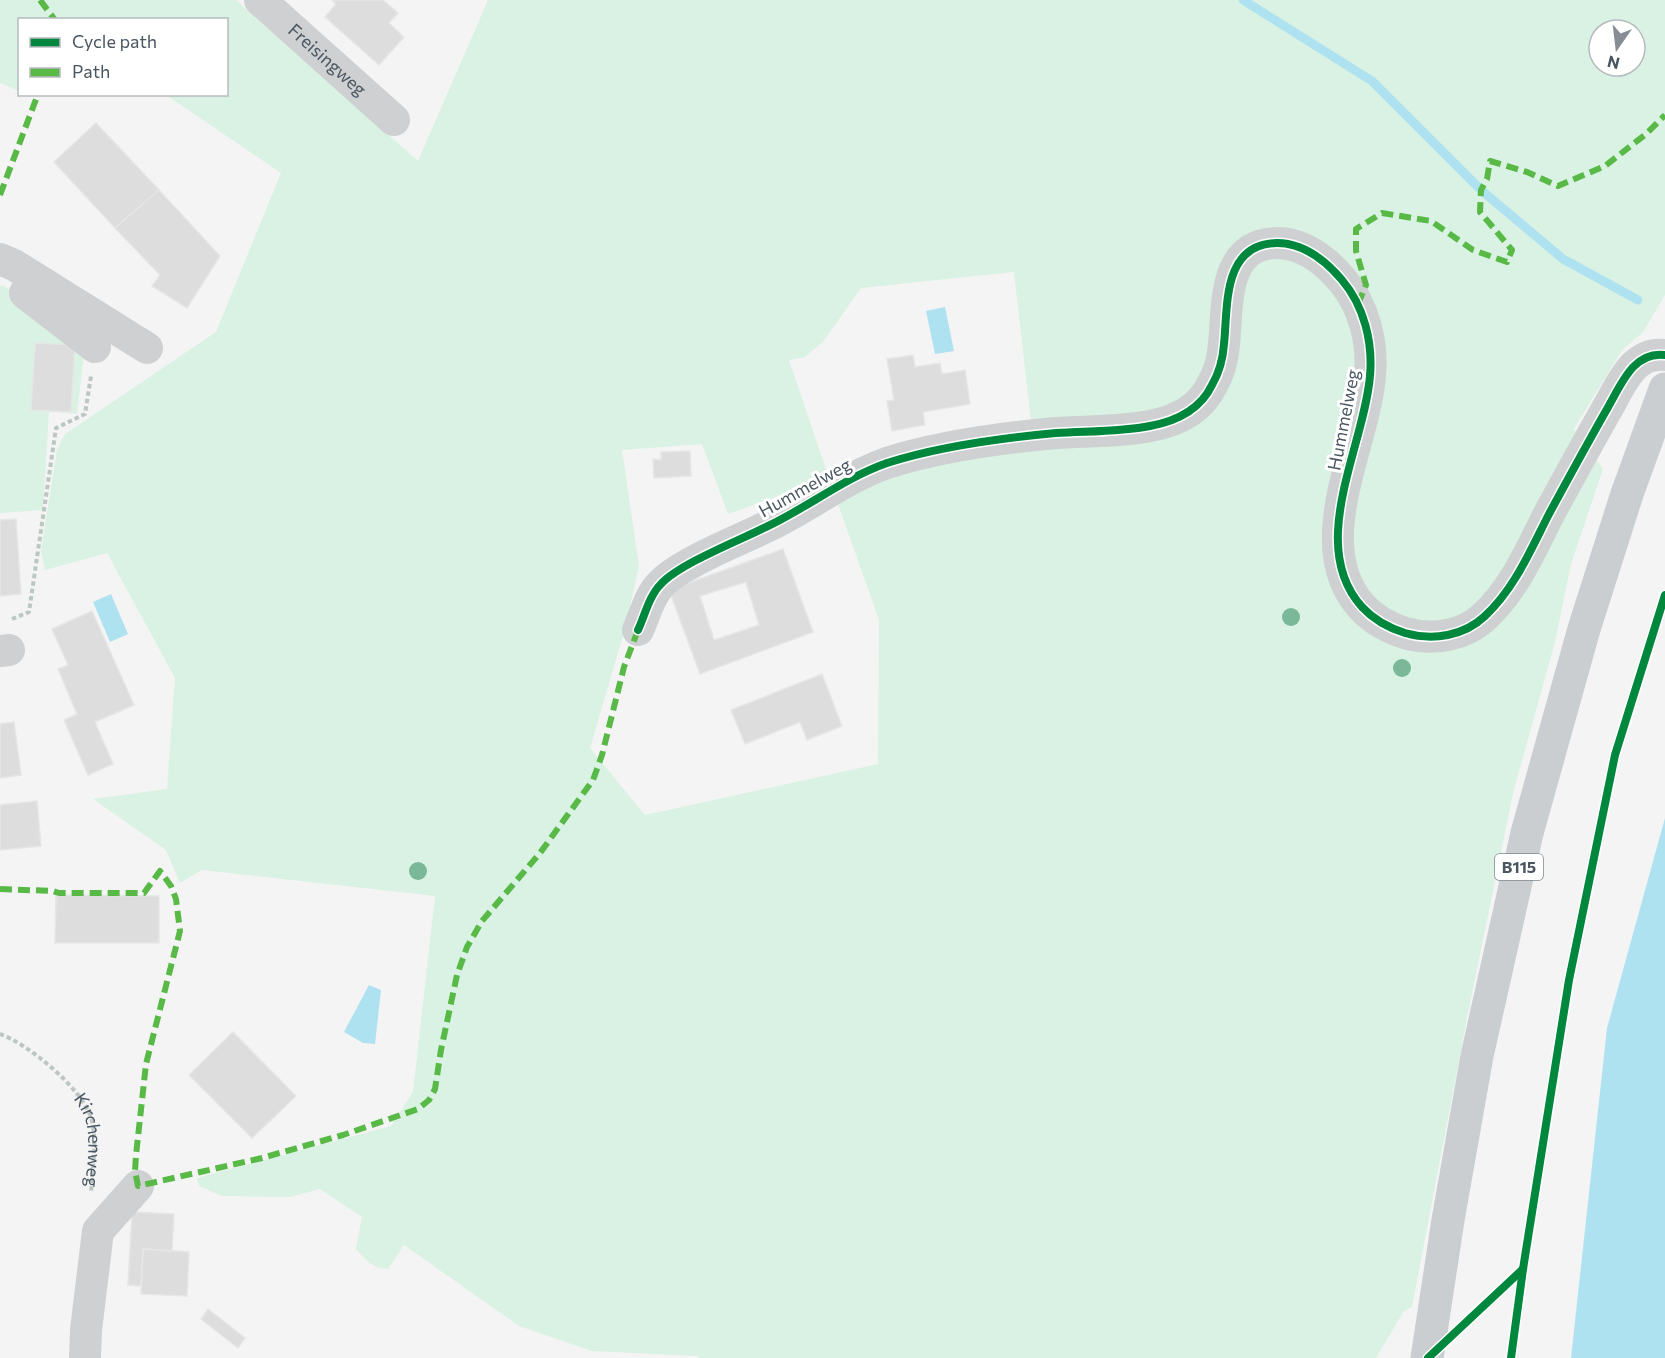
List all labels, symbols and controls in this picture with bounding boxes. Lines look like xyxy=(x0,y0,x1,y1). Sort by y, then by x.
legend xyxy=(18,18,228,96)
north arrow xyxy=(1587,18,1647,78)
street label: Freisingweg xyxy=(284,19,372,100)
text: Cycle path xyxy=(72,30,157,52)
text: N xyxy=(1605,52,1621,74)
text: Path xyxy=(72,60,110,82)
street label: Hummelweg xyxy=(1322,367,1364,472)
street label: Hummelweg xyxy=(754,453,855,522)
road number: B115 xyxy=(1495,854,1543,880)
street label: Kirchenweg xyxy=(70,1088,106,1188)

